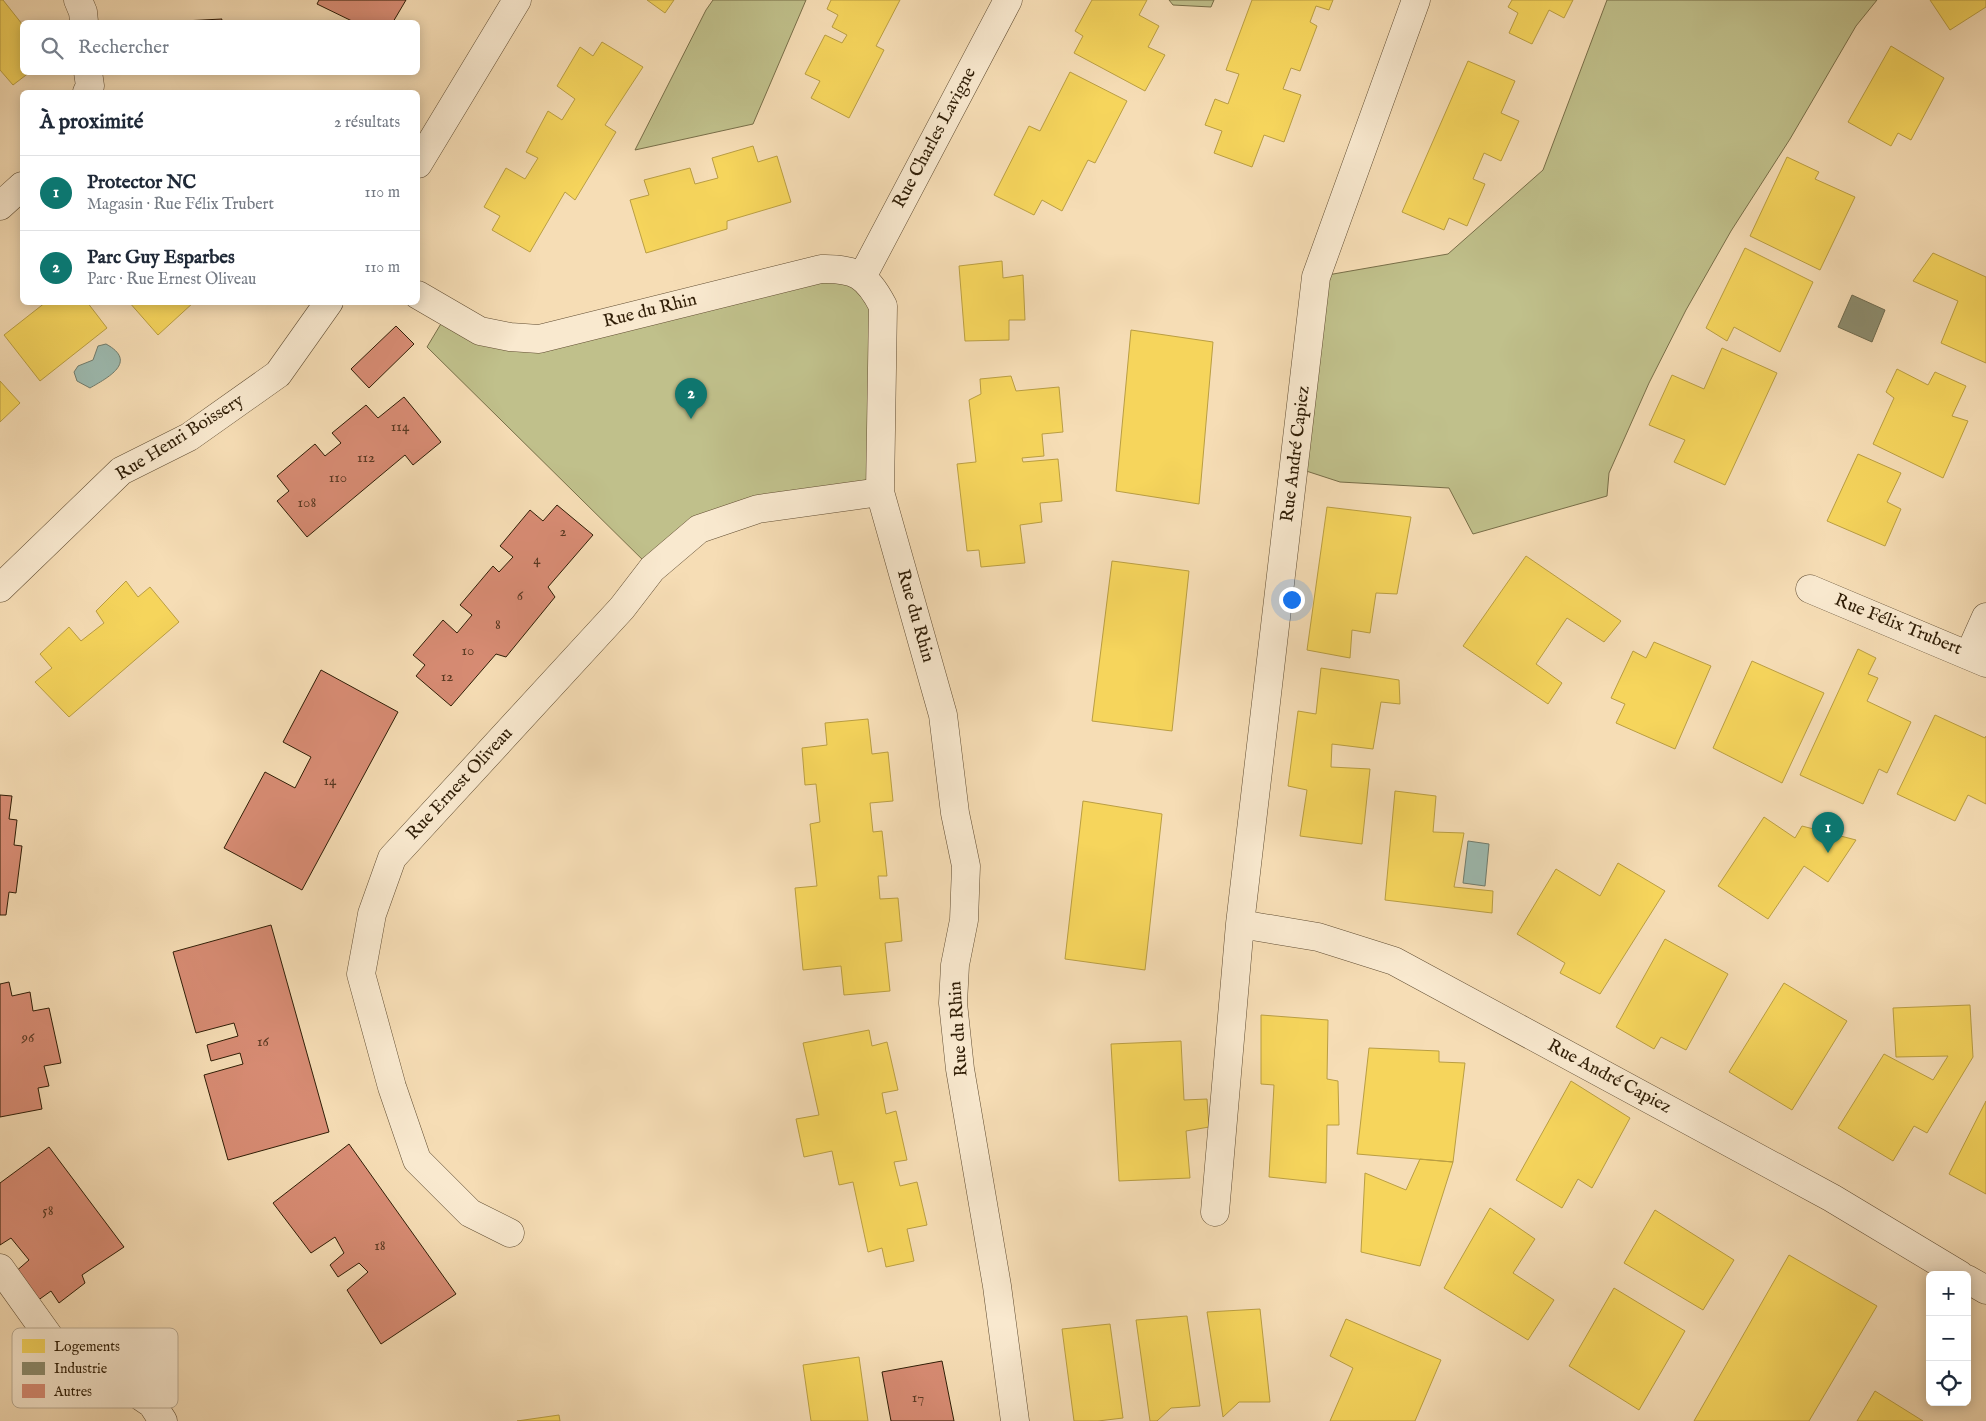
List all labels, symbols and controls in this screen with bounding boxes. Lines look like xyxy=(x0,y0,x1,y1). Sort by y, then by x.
search box xyxy=(20,20,420,75)
icon: search xyxy=(38,34,66,62)
text: Rechercher xyxy=(78,36,169,60)
street label: Rue Charles Lavigne xyxy=(888,64,982,212)
text: À proximité xyxy=(40,109,143,136)
text: 2 résultats xyxy=(334,113,400,133)
text: Protector NC xyxy=(87,171,196,195)
text: 1 xyxy=(53,183,59,203)
text: 110 m xyxy=(364,183,400,203)
text: Magasin · Rue Félix Trubert xyxy=(87,195,274,215)
text: Parc Guy Esparbes xyxy=(87,246,235,270)
text: 2 xyxy=(52,258,60,278)
text: 110 m xyxy=(364,258,400,278)
text: Parc · Rue Ernest Oliveau xyxy=(87,270,256,290)
street label: Rue du Rhin xyxy=(601,288,700,334)
pin: 2 xyxy=(675,378,707,419)
street label: Rue André Capiez xyxy=(1276,385,1316,523)
street label: Rue Henri Boissery xyxy=(112,389,248,487)
house number: 114 xyxy=(391,417,410,436)
house number: 112 xyxy=(357,448,375,467)
house number: 110 xyxy=(329,468,347,487)
house number: 108 xyxy=(298,493,317,512)
house number: 2 xyxy=(559,522,567,541)
house number: 4 xyxy=(533,550,541,569)
street label: Rue du Rhin xyxy=(891,567,939,665)
house number: 6 xyxy=(517,586,524,605)
your location xyxy=(1279,587,1305,613)
street label: Rue Félix Trubert xyxy=(1831,589,1965,661)
house number: 8 xyxy=(495,615,501,634)
house number: 10 xyxy=(462,641,474,660)
house number: 12 xyxy=(441,667,453,686)
street label: Rue Ernest Oliveau xyxy=(402,723,518,845)
house number: 14 xyxy=(324,771,337,790)
pin: 1 xyxy=(1812,812,1844,853)
street label: Rue du Rhin xyxy=(944,980,974,1077)
house number: 96 xyxy=(21,1028,35,1047)
house number: 16 xyxy=(257,1032,270,1051)
street label: Rue André Capiez xyxy=(1543,1035,1675,1119)
house number: 58 xyxy=(42,1201,54,1220)
house number: 18 xyxy=(374,1236,386,1255)
map controls xyxy=(1926,1271,1971,1406)
button: + xyxy=(1926,1271,1971,1316)
button: − xyxy=(1926,1316,1971,1361)
legend xyxy=(12,1328,178,1408)
text: Logements xyxy=(54,1338,120,1356)
text: Industrie xyxy=(54,1360,108,1378)
button: locate xyxy=(1926,1361,1971,1406)
text: Autres xyxy=(53,1383,92,1401)
house number: 17 xyxy=(912,1388,924,1407)

